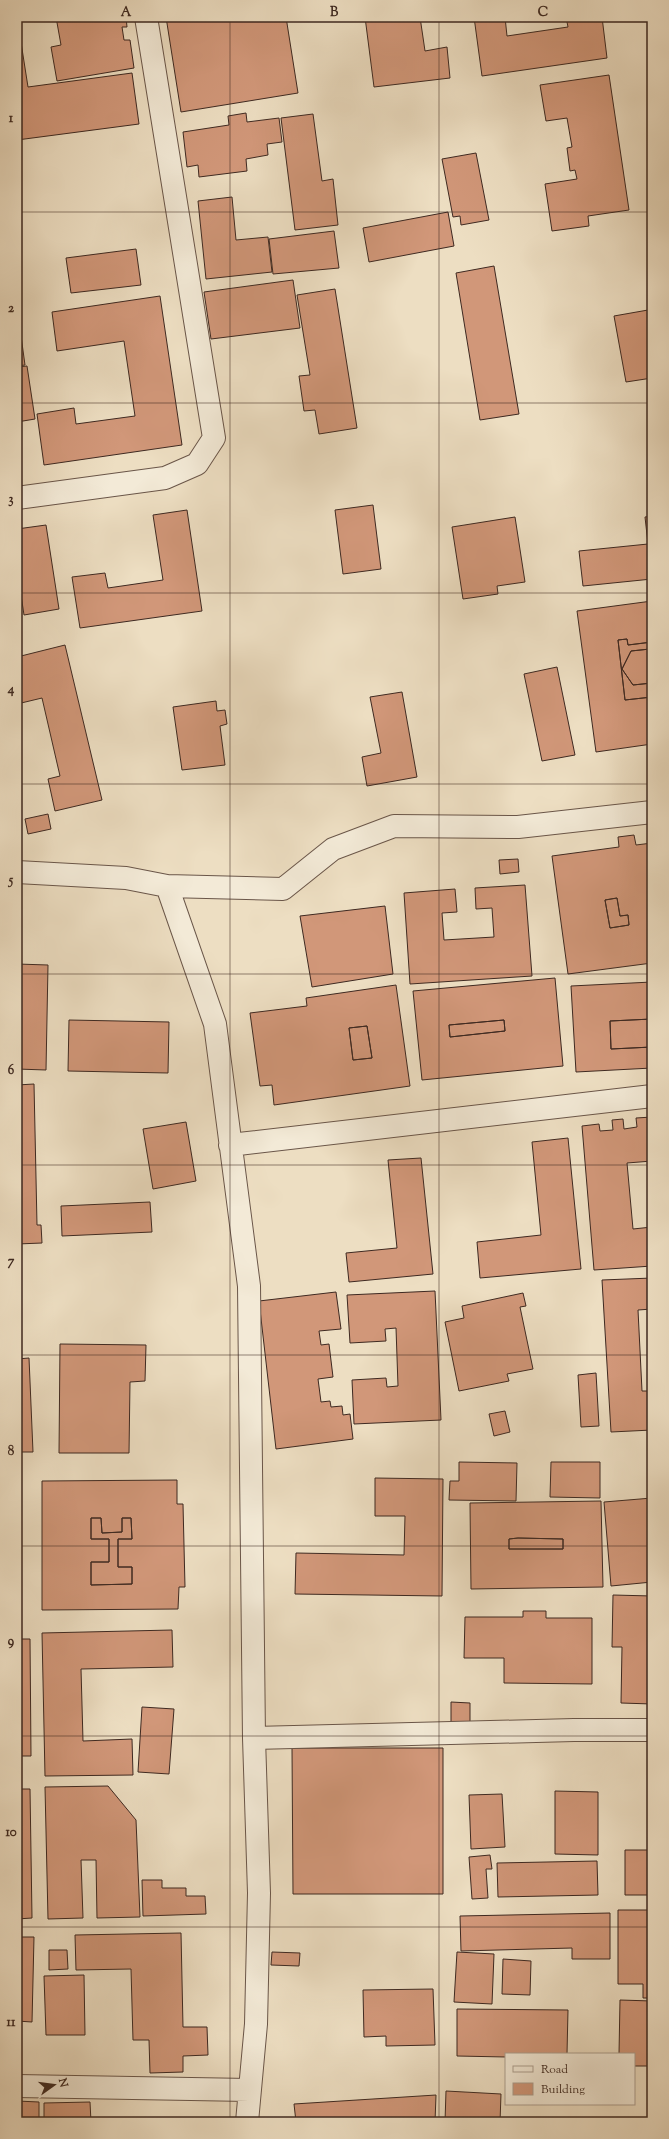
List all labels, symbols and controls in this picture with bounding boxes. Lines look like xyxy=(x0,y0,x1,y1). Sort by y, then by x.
text: A xyxy=(121,4,132,22)
text: B xyxy=(330,4,339,22)
text: C xyxy=(538,4,548,22)
text: 1 xyxy=(9,110,14,128)
text: 2 xyxy=(8,300,15,318)
text: 3 xyxy=(8,491,14,509)
text: 4 xyxy=(7,681,15,699)
text: 5 xyxy=(8,872,14,890)
text: 6 xyxy=(8,1062,15,1080)
text: 7 xyxy=(8,1253,15,1271)
text: 8 xyxy=(8,1443,15,1461)
text: 9 xyxy=(8,1633,15,1651)
text: 10 xyxy=(5,1824,17,1842)
text: 11 xyxy=(7,2014,16,2032)
legend xyxy=(505,2053,635,2105)
text: Road xyxy=(541,2061,568,2079)
north arrow xyxy=(34,2065,74,2105)
text: N xyxy=(54,2076,72,2089)
text: Building xyxy=(541,2081,585,2099)

